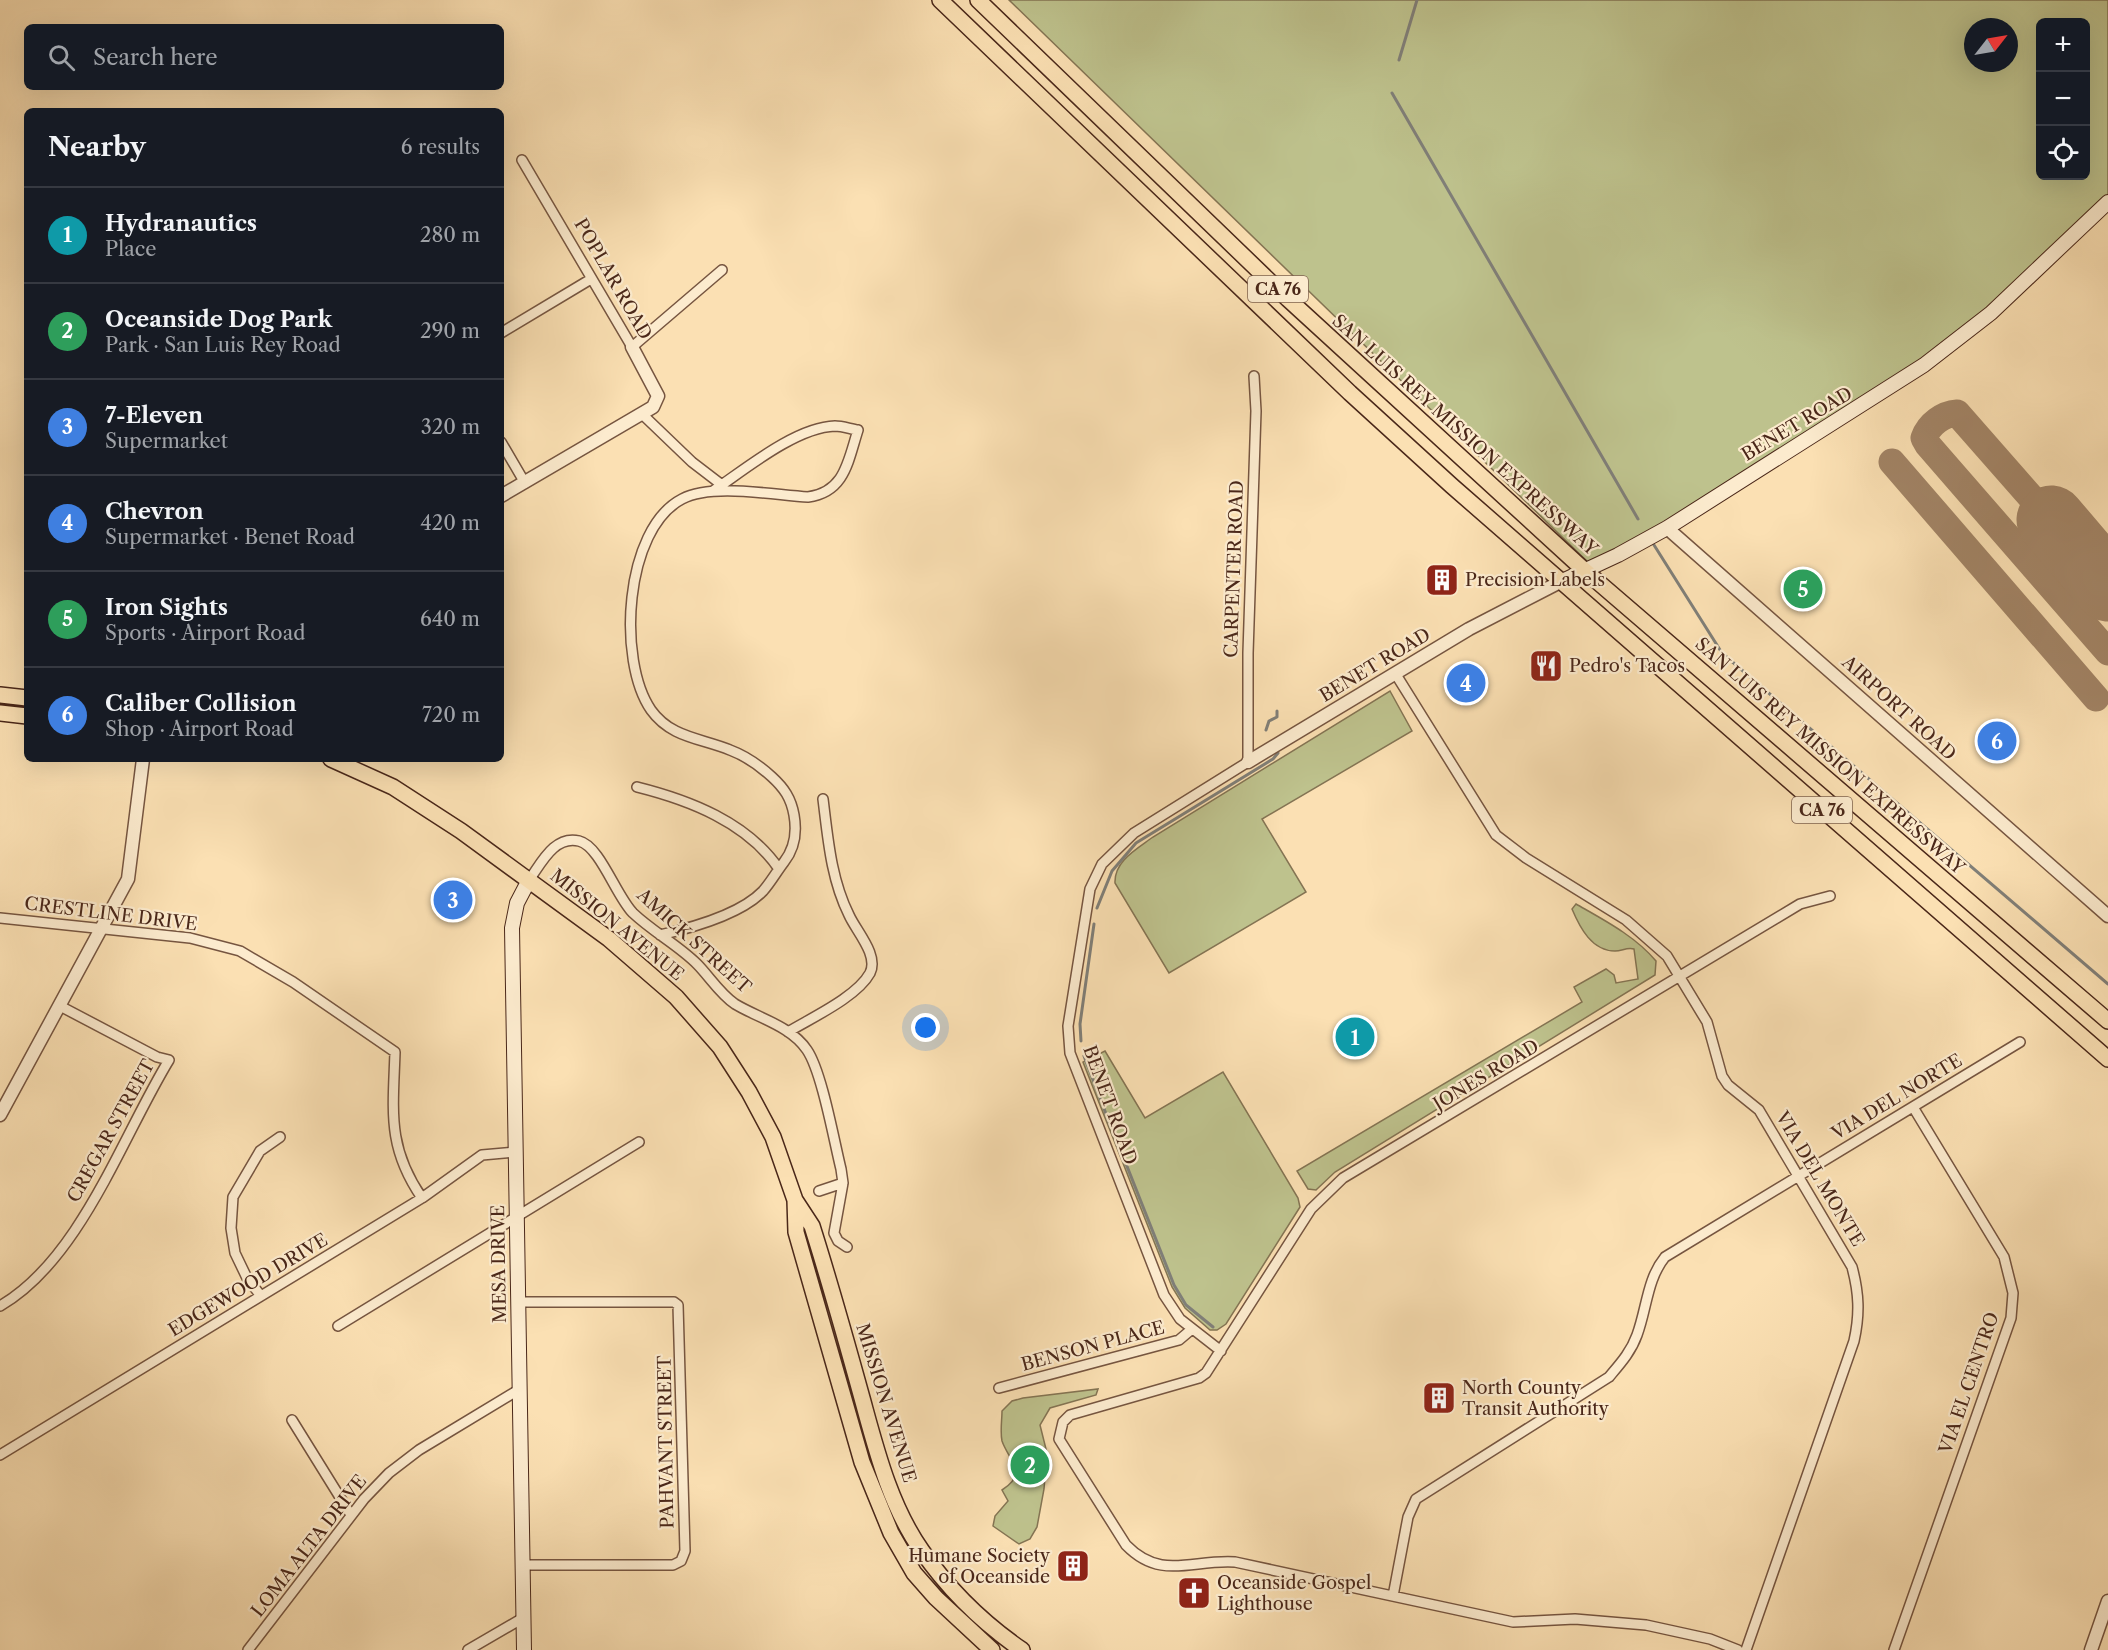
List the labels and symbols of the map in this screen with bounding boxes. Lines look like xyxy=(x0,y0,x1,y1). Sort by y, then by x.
north arrow xyxy=(1964,18,2018,72)
street label: POPLAR ROAD xyxy=(569,215,657,343)
road number: CA 76 xyxy=(1248,276,1308,302)
street label: SAN LUIS REY MISSION EXPRESSWAY xyxy=(1328,310,1603,561)
street label: BENET ROAD xyxy=(1738,382,1856,466)
street label: CARPENTER ROAD xyxy=(1220,480,1248,658)
building icon: Precision Labels xyxy=(1424,562,1460,598)
pin: 5 xyxy=(1784,566,1822,612)
place label: Precision Labels xyxy=(1465,569,1605,591)
street label: BENET ROAD xyxy=(1316,623,1434,707)
street label: SAN LUIS REY MISSION EXPRESSWAY xyxy=(1691,633,1970,880)
restaurant icon: Pedro's Tacos xyxy=(1528,648,1564,684)
street label: AIRPORT ROAD xyxy=(1837,650,1961,765)
place label: Pedro's Tacos xyxy=(1569,655,1685,677)
pin: 4 xyxy=(1446,660,1486,706)
pin: 6 xyxy=(1978,718,2016,764)
road number: CA 76 xyxy=(1792,797,1852,823)
street label: MISSION AVENUE xyxy=(546,864,688,986)
pin: 3 xyxy=(434,878,472,922)
street label: AMICK STREET xyxy=(632,883,756,998)
street label: CRESTLINE DRIVE xyxy=(23,892,199,936)
your location xyxy=(911,1013,940,1042)
pin: 1 xyxy=(1336,1014,1374,1060)
street label: JONES ROAD xyxy=(1427,1035,1543,1117)
street label: BENET ROAD xyxy=(1078,1042,1142,1168)
street label: VIA DEL NORTE xyxy=(1827,1049,1966,1145)
street label: CREGAR STREET xyxy=(63,1055,160,1206)
street label: VIA DEL MONTE xyxy=(1770,1107,1869,1251)
street label: MESA DRIVE xyxy=(487,1205,511,1323)
street label: EDGEWOOD DRIVE xyxy=(164,1229,332,1341)
street label: VIA EL CENTRO xyxy=(1934,1309,2004,1458)
street label: BENSON PLACE xyxy=(1019,1316,1167,1376)
street label: MISSION AVENUE xyxy=(851,1321,921,1485)
street label: PAHVANT STREET xyxy=(653,1355,679,1529)
place label: North County Transit Authority xyxy=(1462,1377,1610,1420)
building icon: North County Transit Authority xyxy=(1421,1380,1457,1416)
pin: 2 xyxy=(1010,1442,1050,1488)
street label: LOMA ALTA DRIVE xyxy=(247,1471,371,1621)
place label: Humane Society of Oceanside xyxy=(908,1545,1051,1588)
building icon: Humane Society of Oceanside xyxy=(1055,1548,1091,1584)
place label: Oceanside Gospel Lighthouse xyxy=(1217,1572,1371,1615)
church icon: Oceanside Gospel Lighthouse xyxy=(1176,1575,1212,1611)

